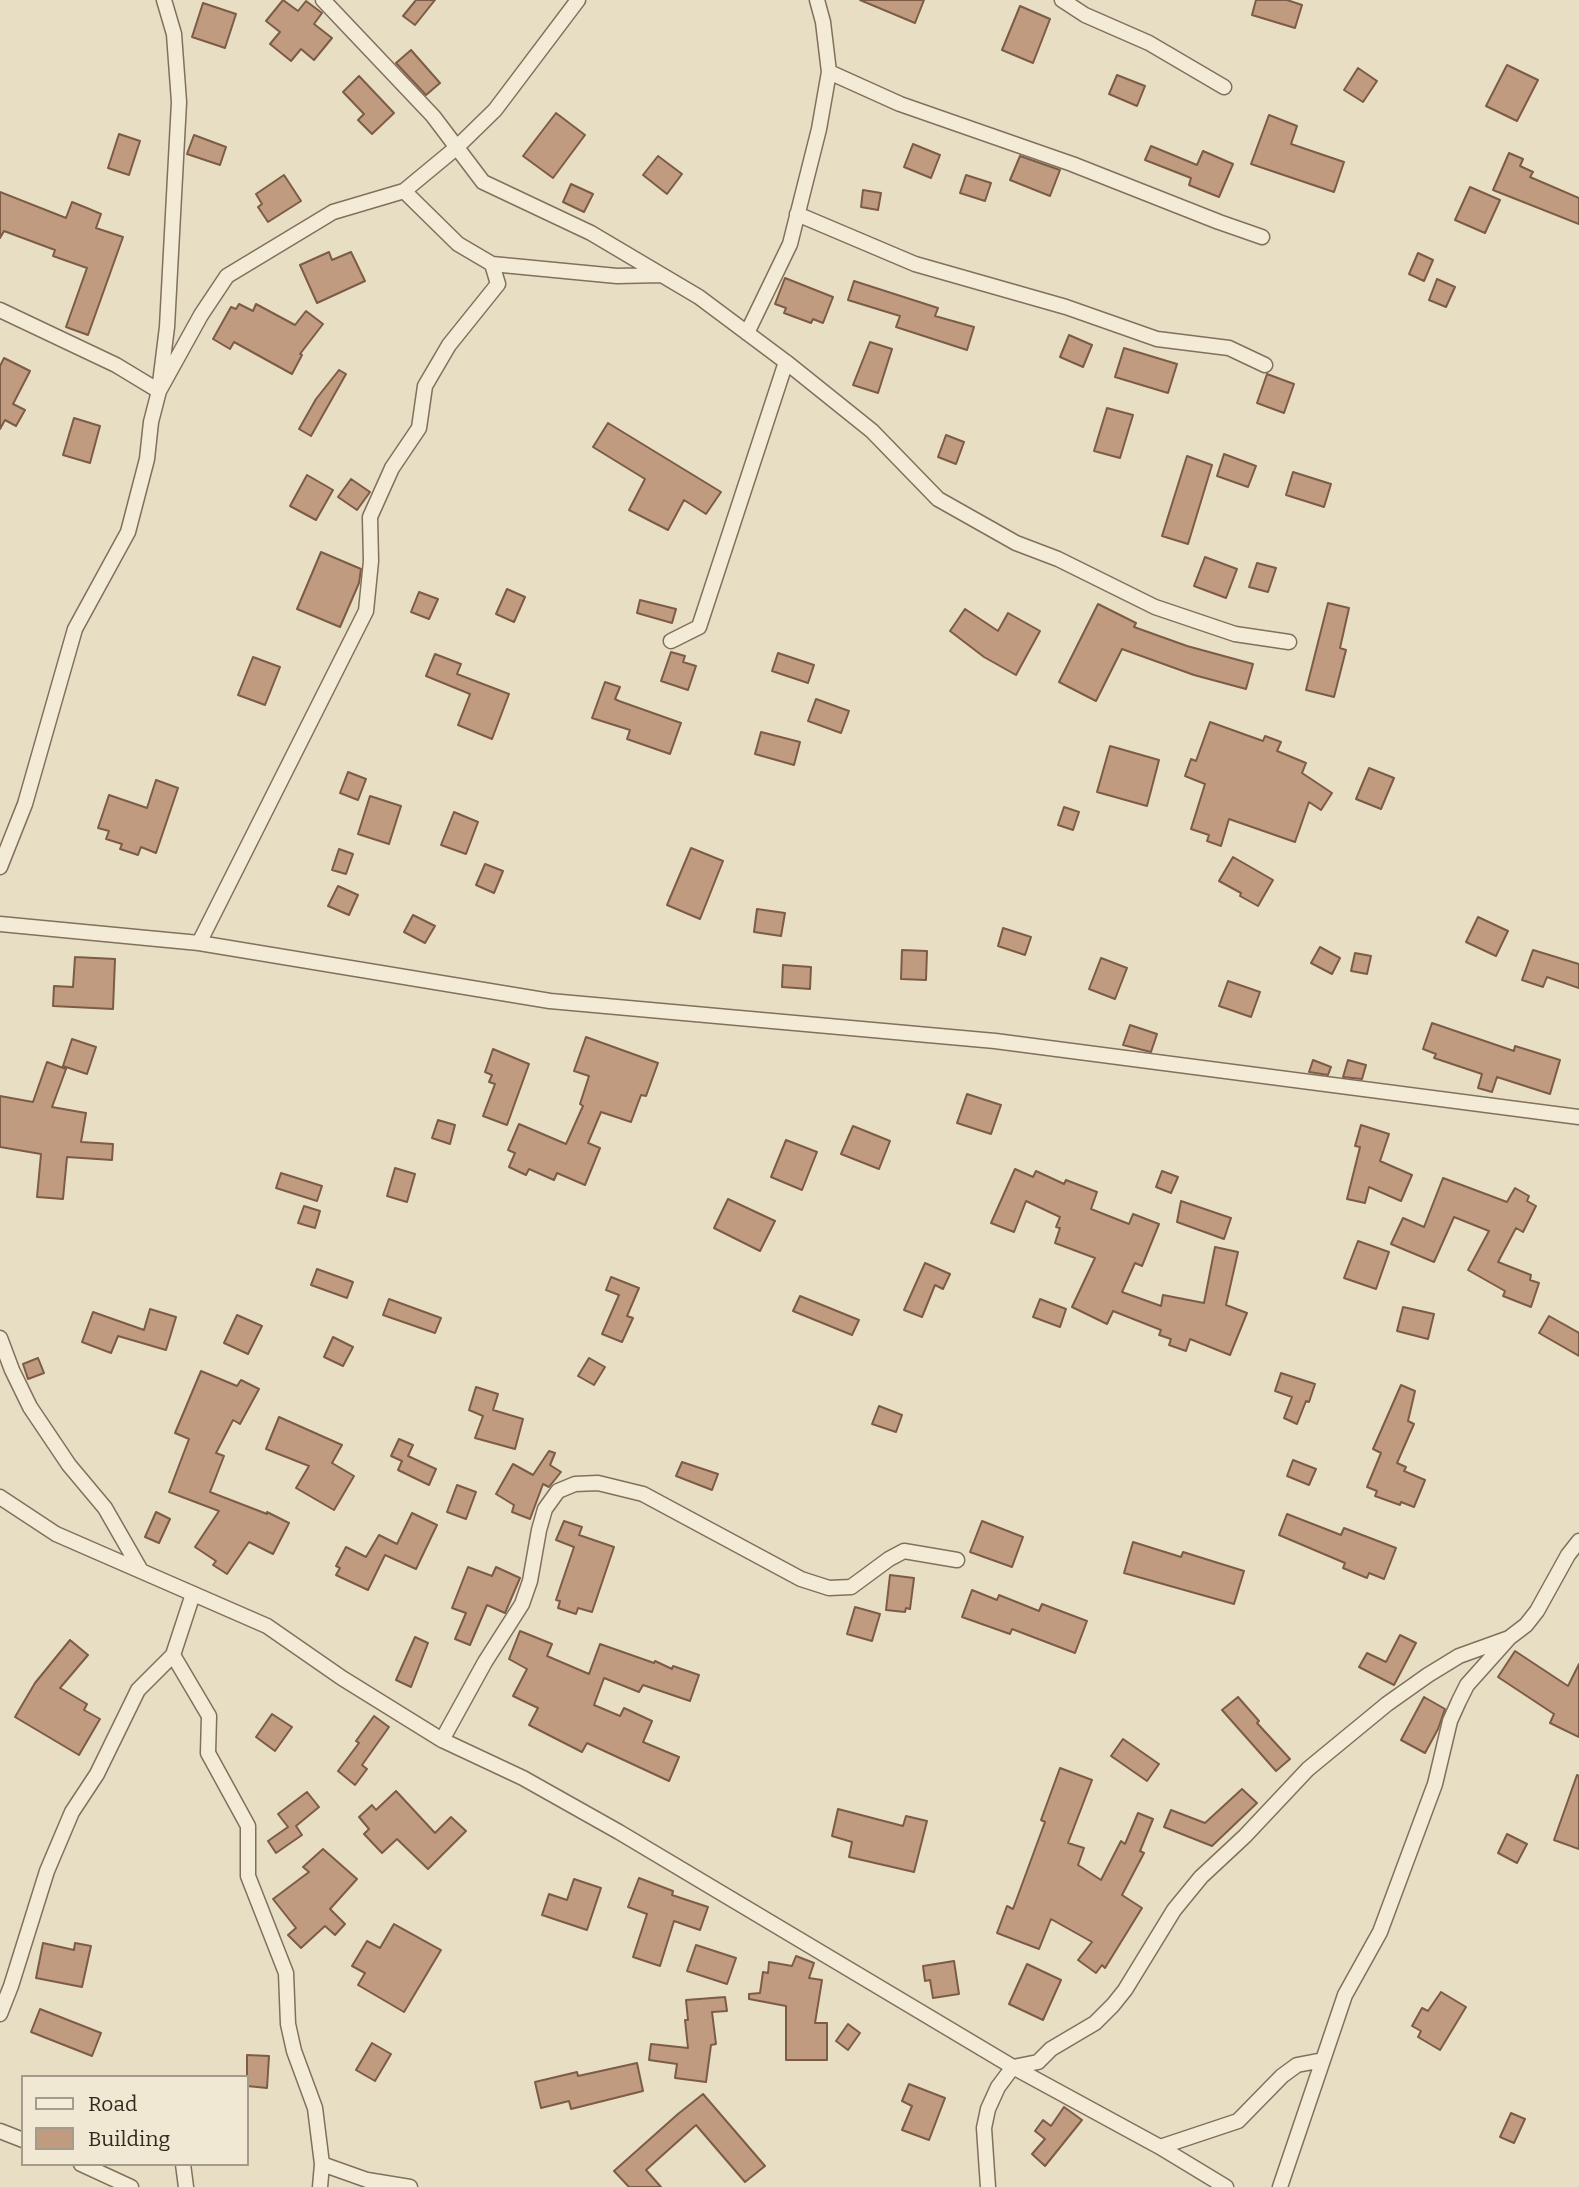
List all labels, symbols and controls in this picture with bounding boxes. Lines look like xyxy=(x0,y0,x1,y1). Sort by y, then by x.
legend xyxy=(21,2075,248,2166)
text: Road xyxy=(88,2091,137,2117)
text: Building xyxy=(88,2126,170,2152)

